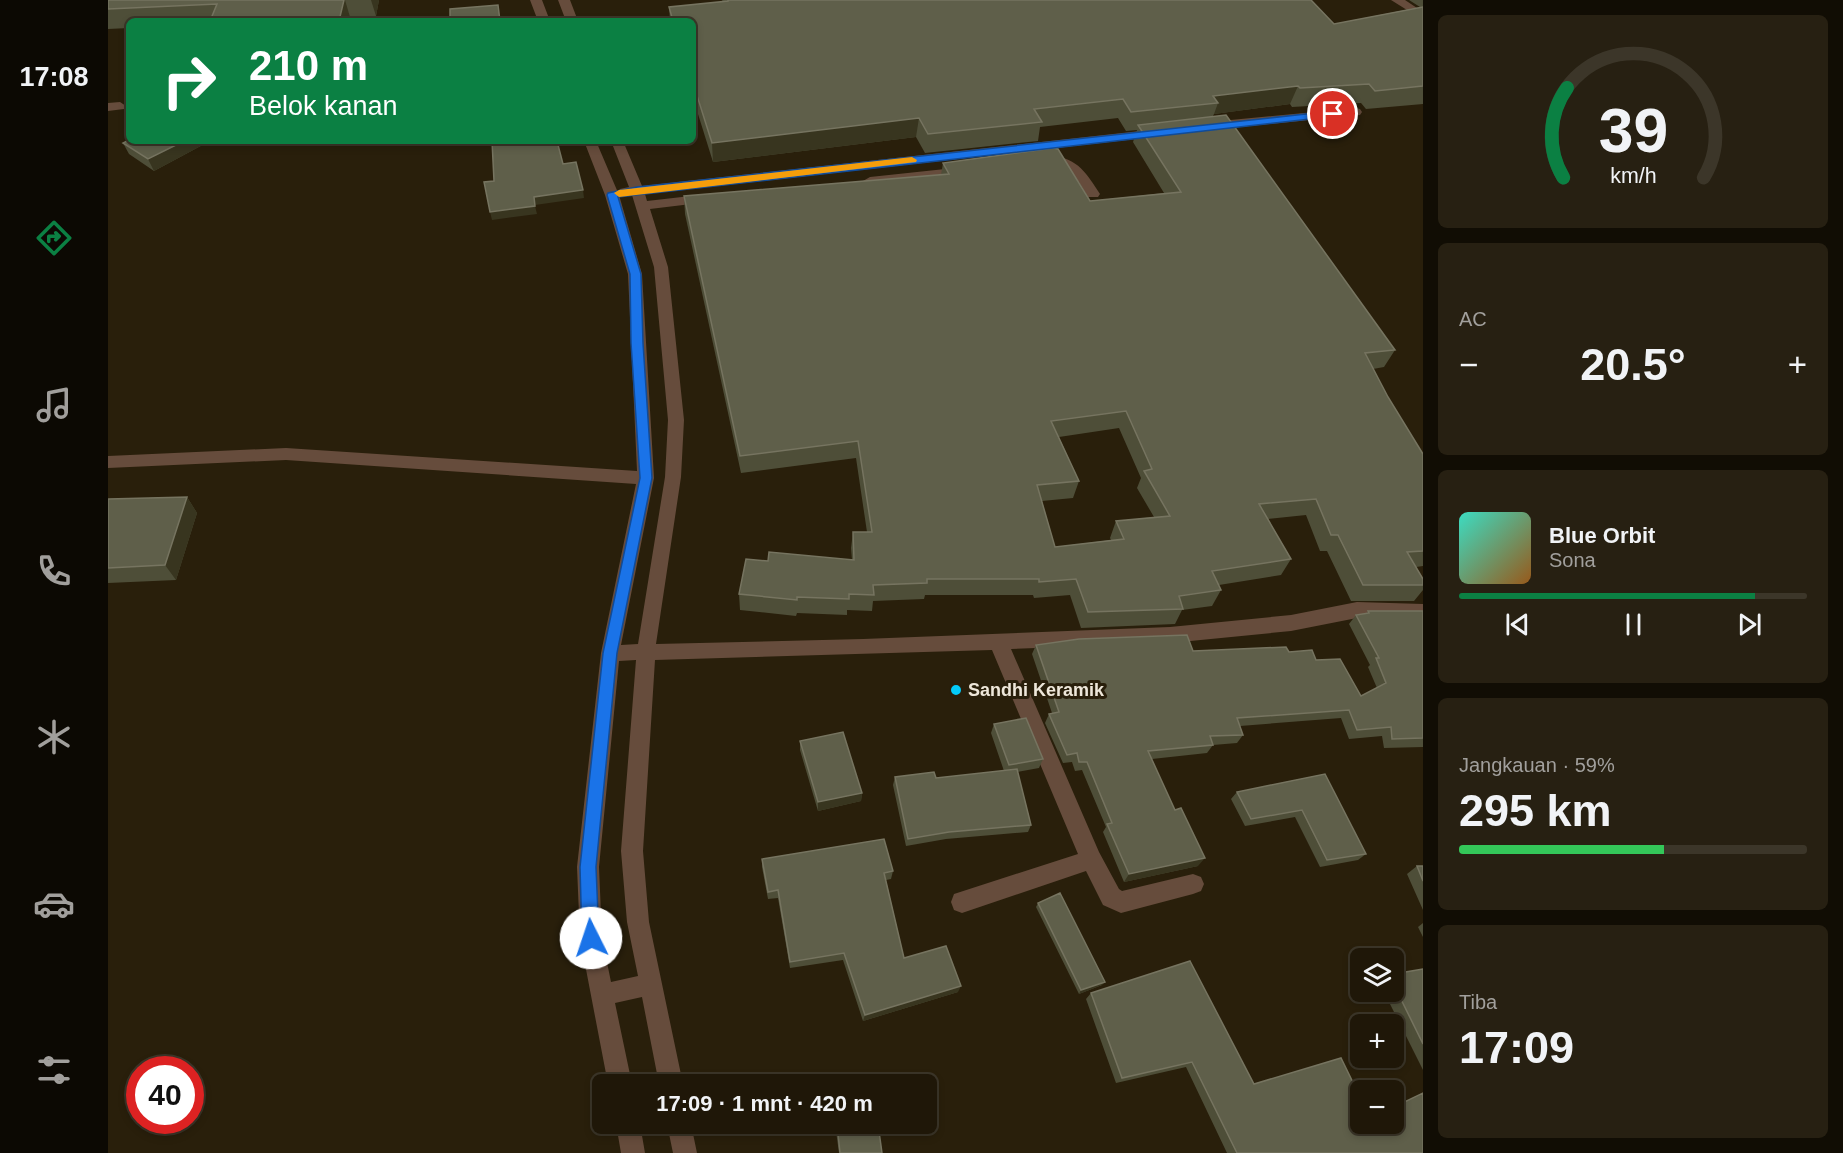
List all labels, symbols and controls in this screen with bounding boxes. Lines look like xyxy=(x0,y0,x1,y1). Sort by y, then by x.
icon: right xyxy=(150,42,228,120)
text: 210 m xyxy=(249,42,368,89)
text: 17:08 xyxy=(19,62,89,92)
pin xyxy=(1307,88,1358,139)
text: Belok kanan xyxy=(249,91,398,121)
text: 39 xyxy=(1598,96,1668,165)
icon: arrive xyxy=(1316,97,1349,130)
text: km/h xyxy=(1610,165,1656,189)
icon: directions xyxy=(33,217,75,259)
text: AC xyxy=(1459,308,1487,330)
text: 20.5° xyxy=(1580,339,1686,390)
text: − xyxy=(1459,346,1478,383)
text: + xyxy=(1788,346,1807,383)
icon: music xyxy=(33,384,75,426)
text: Blue Orbit xyxy=(1549,523,1655,548)
text: Sona xyxy=(1549,549,1596,571)
icon: phone xyxy=(33,550,75,592)
icon: previous xyxy=(1501,608,1534,641)
icon: pause xyxy=(1617,608,1650,641)
icon: next xyxy=(1733,608,1766,641)
place label: Sandhi Keramik xyxy=(968,680,1105,700)
marker: Sandhi Keramik xyxy=(949,683,963,697)
icon: climate xyxy=(33,716,75,758)
text: Jangkauan · 59% xyxy=(1459,754,1615,776)
text: 295 km xyxy=(1459,785,1612,836)
icon: car xyxy=(33,883,75,925)
position arrow xyxy=(559,906,623,970)
map controls xyxy=(1350,948,1404,1134)
button: layers xyxy=(1350,948,1404,1002)
text: Tiba xyxy=(1459,991,1497,1013)
button: + xyxy=(1350,1014,1404,1068)
text: 17:09 xyxy=(1459,1022,1574,1073)
icon: filters xyxy=(33,1049,75,1091)
speed limit sign: 40 xyxy=(126,1056,204,1134)
button: − xyxy=(1350,1080,1404,1134)
text: 17:09 · 1 mnt · 420 m xyxy=(656,1091,873,1116)

